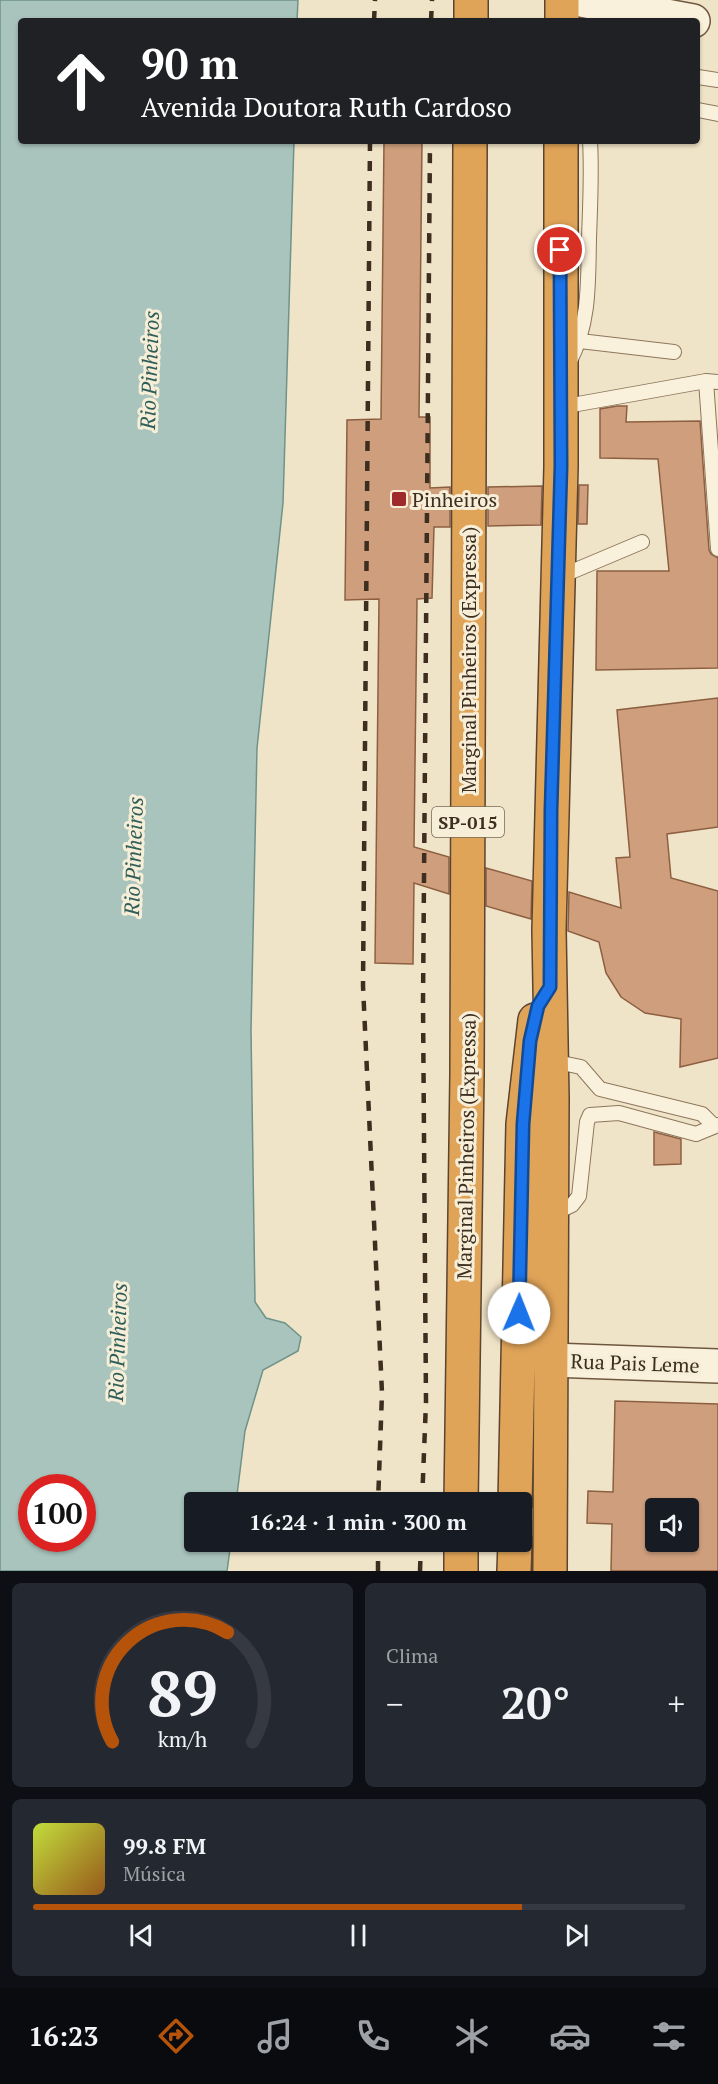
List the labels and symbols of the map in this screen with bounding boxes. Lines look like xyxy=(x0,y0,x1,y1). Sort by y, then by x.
pin xyxy=(534,224,585,275)
water label: Rio Pinheiros xyxy=(133,310,165,431)
place label: Pinheiros xyxy=(412,486,497,513)
marker: Pinheiros xyxy=(390,490,408,508)
street label: Marginal Pinheiros (Expressa) xyxy=(455,527,482,793)
water label: Rio Pinheiros xyxy=(117,796,149,917)
road number: SP-015 xyxy=(432,807,504,837)
street label: Marginal Pinheiros (Expressa) xyxy=(450,1012,482,1280)
position arrow xyxy=(487,1281,551,1345)
water label: Rio Pinheiros xyxy=(101,1282,133,1403)
street label: Rua Pais Leme xyxy=(570,1347,700,1379)
speed limit sign: 100 xyxy=(18,1474,96,1552)

